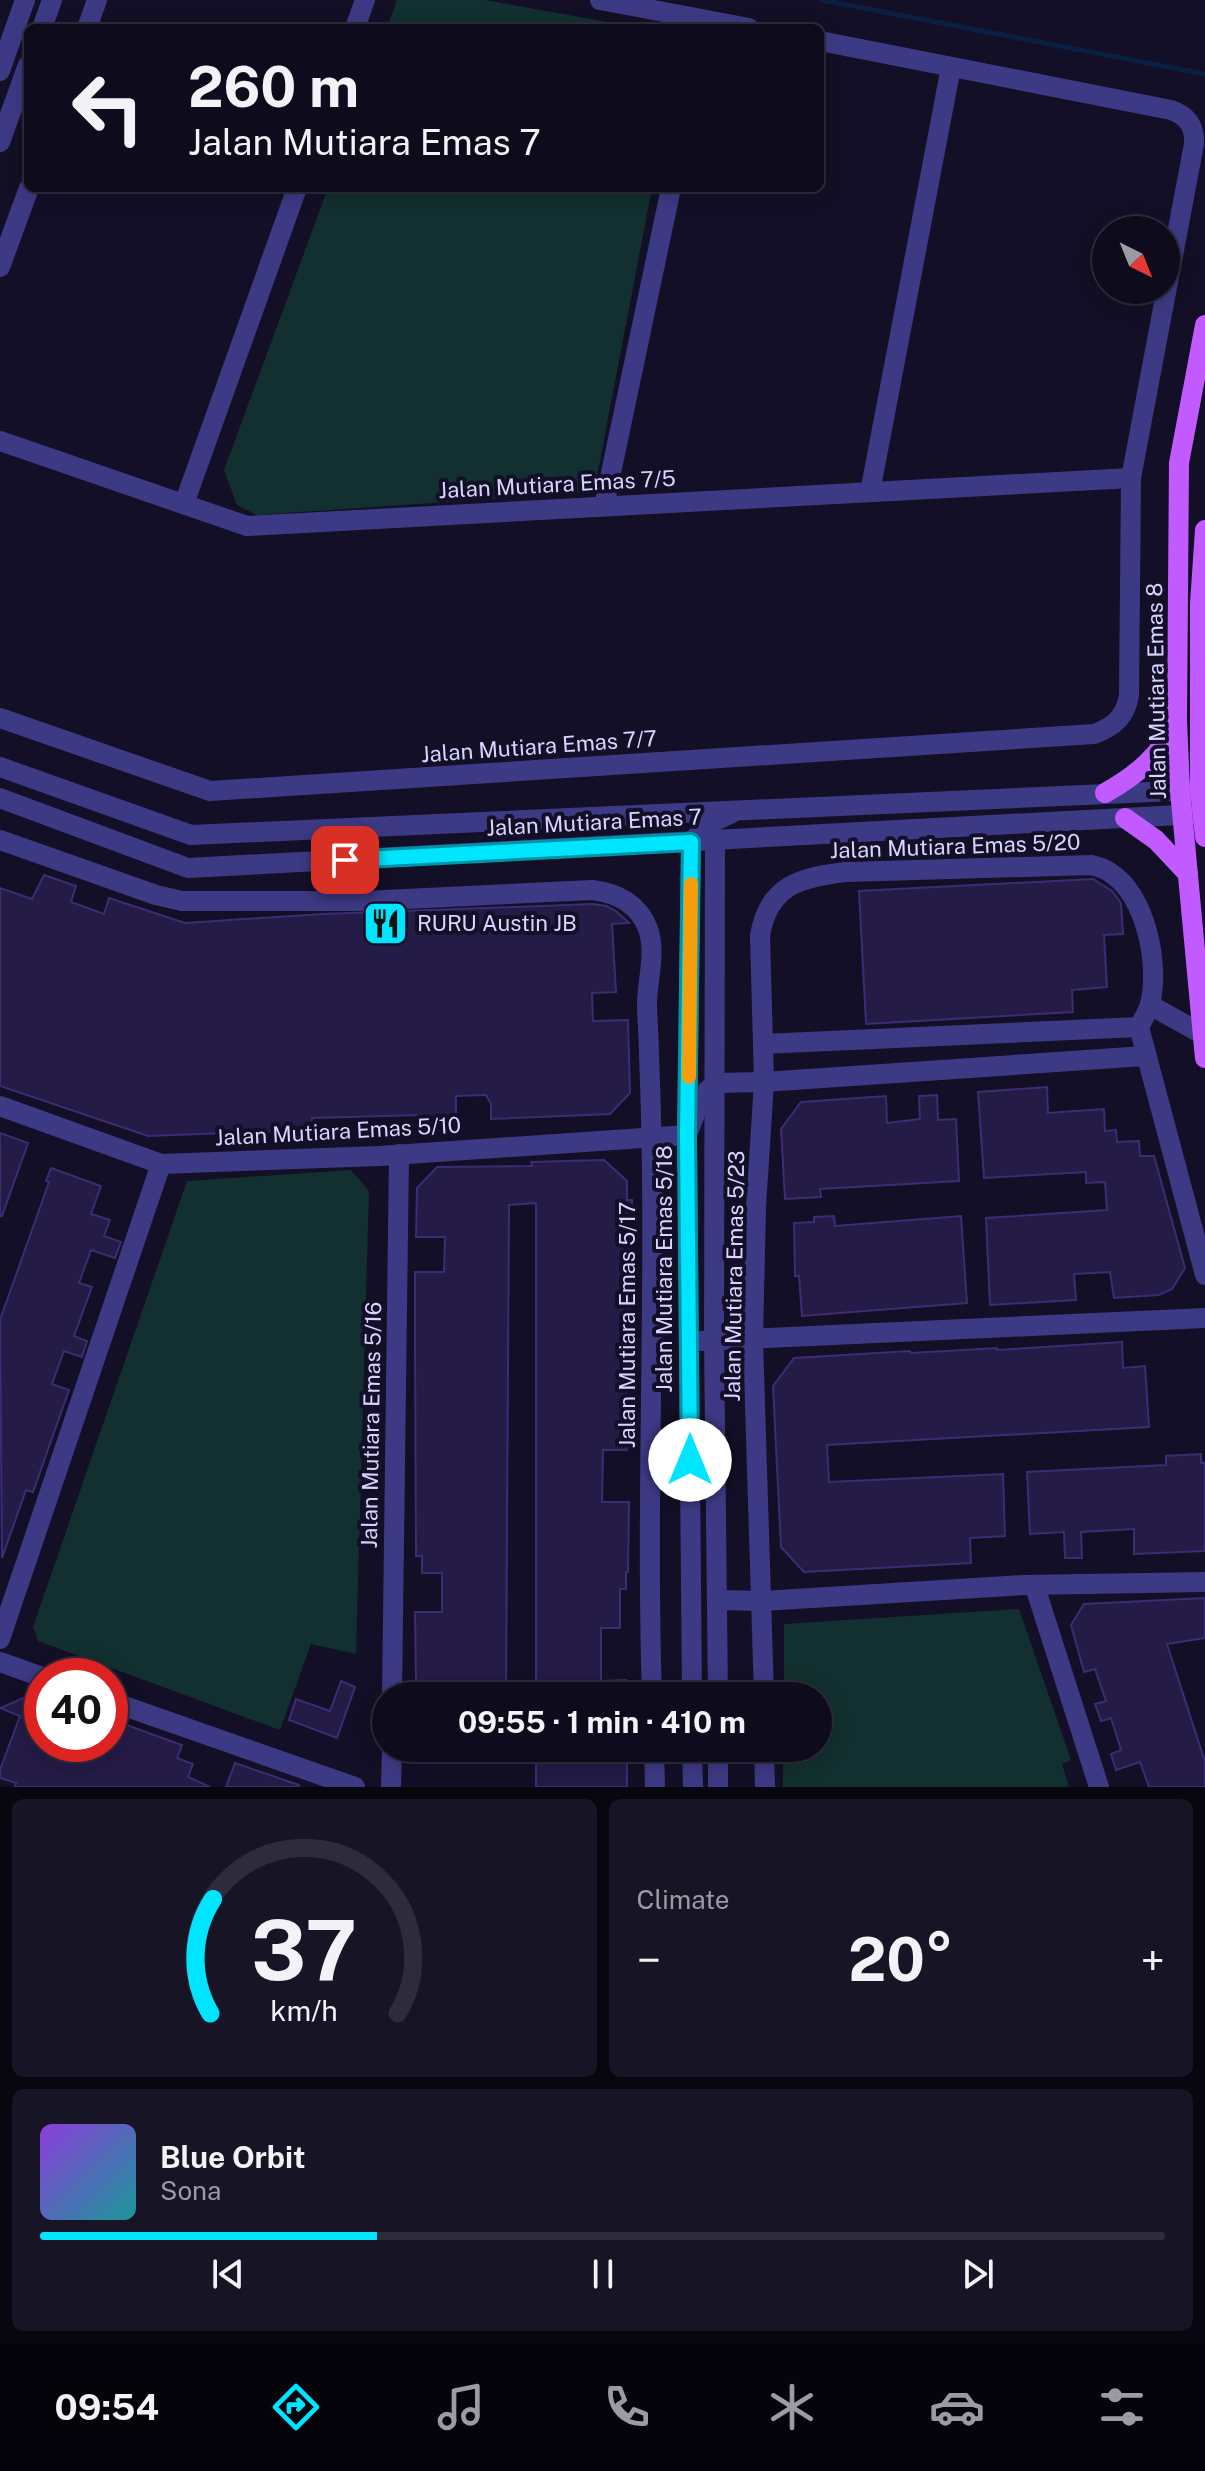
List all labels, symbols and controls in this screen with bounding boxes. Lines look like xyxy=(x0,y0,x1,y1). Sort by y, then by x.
text: 260 m xyxy=(188,54,359,120)
icon: left xyxy=(56,56,160,160)
text: Jalan Mutiara Emas 7 xyxy=(188,121,541,163)
north arrow xyxy=(1092,216,1180,304)
map controls xyxy=(1092,216,1180,304)
street label: Jalan Mutiara Emas 7/5 xyxy=(438,465,676,503)
street label: Jalan Mutiara Emas 8 xyxy=(1141,582,1171,800)
street label: Jalan Mutiara Emas 7/7 xyxy=(420,725,658,767)
street label: Jalan Mutiara Emas 7 xyxy=(486,803,702,841)
pin xyxy=(311,826,379,894)
street label: Jalan Mutiara Emas 5/20 xyxy=(829,829,1081,863)
icon: arrive xyxy=(323,838,367,882)
restaurant icon: RURU Austin JB xyxy=(362,899,410,947)
place label: RURU Austin JB xyxy=(417,910,577,936)
street label: Jalan Mutiara Emas 5/10 xyxy=(214,1112,462,1150)
street label: Jalan Mutiara Emas 5/18 xyxy=(651,1145,677,1393)
street label: Jalan Mutiara Emas 5/23 xyxy=(719,1150,749,1402)
street label: Jalan Mutiara Emas 5/17 xyxy=(614,1202,640,1448)
street label: Jalan Mutiara Emas 5/16 xyxy=(356,1301,386,1549)
position arrow xyxy=(648,1418,732,1502)
speed limit sign: 40 xyxy=(24,1658,128,1762)
text: 09:55 · 1 min · 410 m xyxy=(458,1704,746,1740)
text: Climate xyxy=(637,1884,730,1915)
text: 37 xyxy=(251,1901,357,1999)
text: 20° xyxy=(848,1924,953,1995)
text: − xyxy=(637,1934,661,1986)
text: + xyxy=(1141,1934,1165,1986)
text: km/h xyxy=(271,1994,338,2027)
text: Blue Orbit xyxy=(160,2139,306,2175)
text: Sona xyxy=(160,2175,221,2206)
icon: previous xyxy=(206,2252,250,2296)
icon: pause xyxy=(581,2252,625,2296)
icon: next xyxy=(956,2252,1000,2296)
icon: directions xyxy=(268,2379,324,2435)
icon: music xyxy=(433,2379,489,2435)
icon: phone xyxy=(599,2379,655,2435)
icon: climate xyxy=(764,2379,820,2435)
icon: car xyxy=(929,2379,985,2435)
icon: filters xyxy=(1094,2379,1150,2435)
text: 09:54 xyxy=(55,2386,159,2428)

